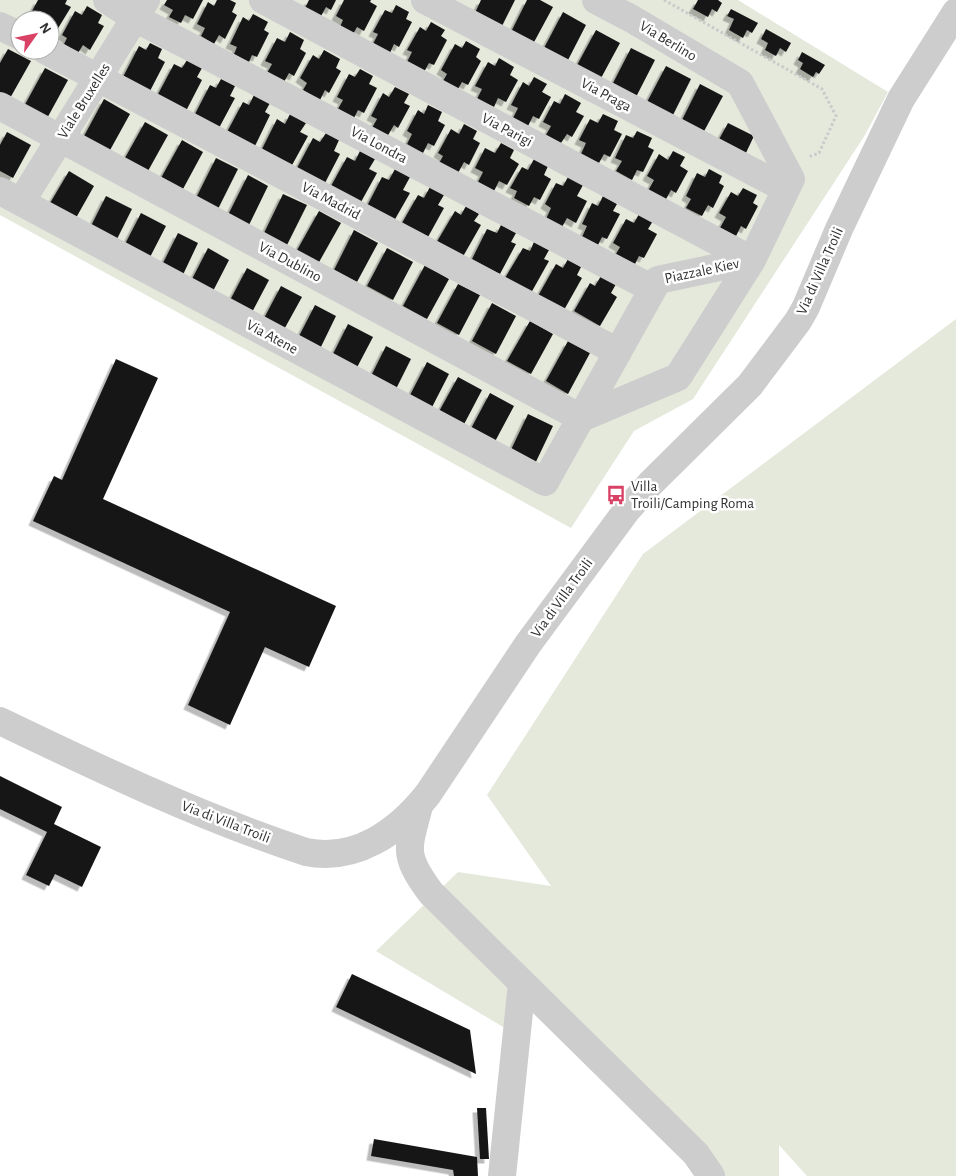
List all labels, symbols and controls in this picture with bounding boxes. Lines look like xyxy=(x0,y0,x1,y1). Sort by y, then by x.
north arrow xyxy=(10,10,60,60)
street label: Via Berlino xyxy=(637,18,699,64)
text: N xyxy=(37,21,54,36)
street label: Viale Bruxelles xyxy=(55,61,113,141)
street label: Via Praga xyxy=(578,76,634,115)
street label: Via Parigi xyxy=(479,110,535,150)
street label: Via Londra xyxy=(348,124,410,166)
street label: Via Madrid xyxy=(299,179,363,223)
street label: Via di Villa Troili xyxy=(794,225,846,317)
street label: Via Dublino xyxy=(256,239,324,285)
street label: Piazzale Kiev xyxy=(663,256,741,286)
street label: Via Atene xyxy=(244,317,300,357)
place label: Villa Troili/Camping Roma xyxy=(631,479,754,511)
bus stop icon: Villa Troili/Camping Roma xyxy=(605,484,627,506)
street label: Via di Villa Troili xyxy=(528,556,596,640)
street label: Via di Villa Troili xyxy=(180,798,272,846)

